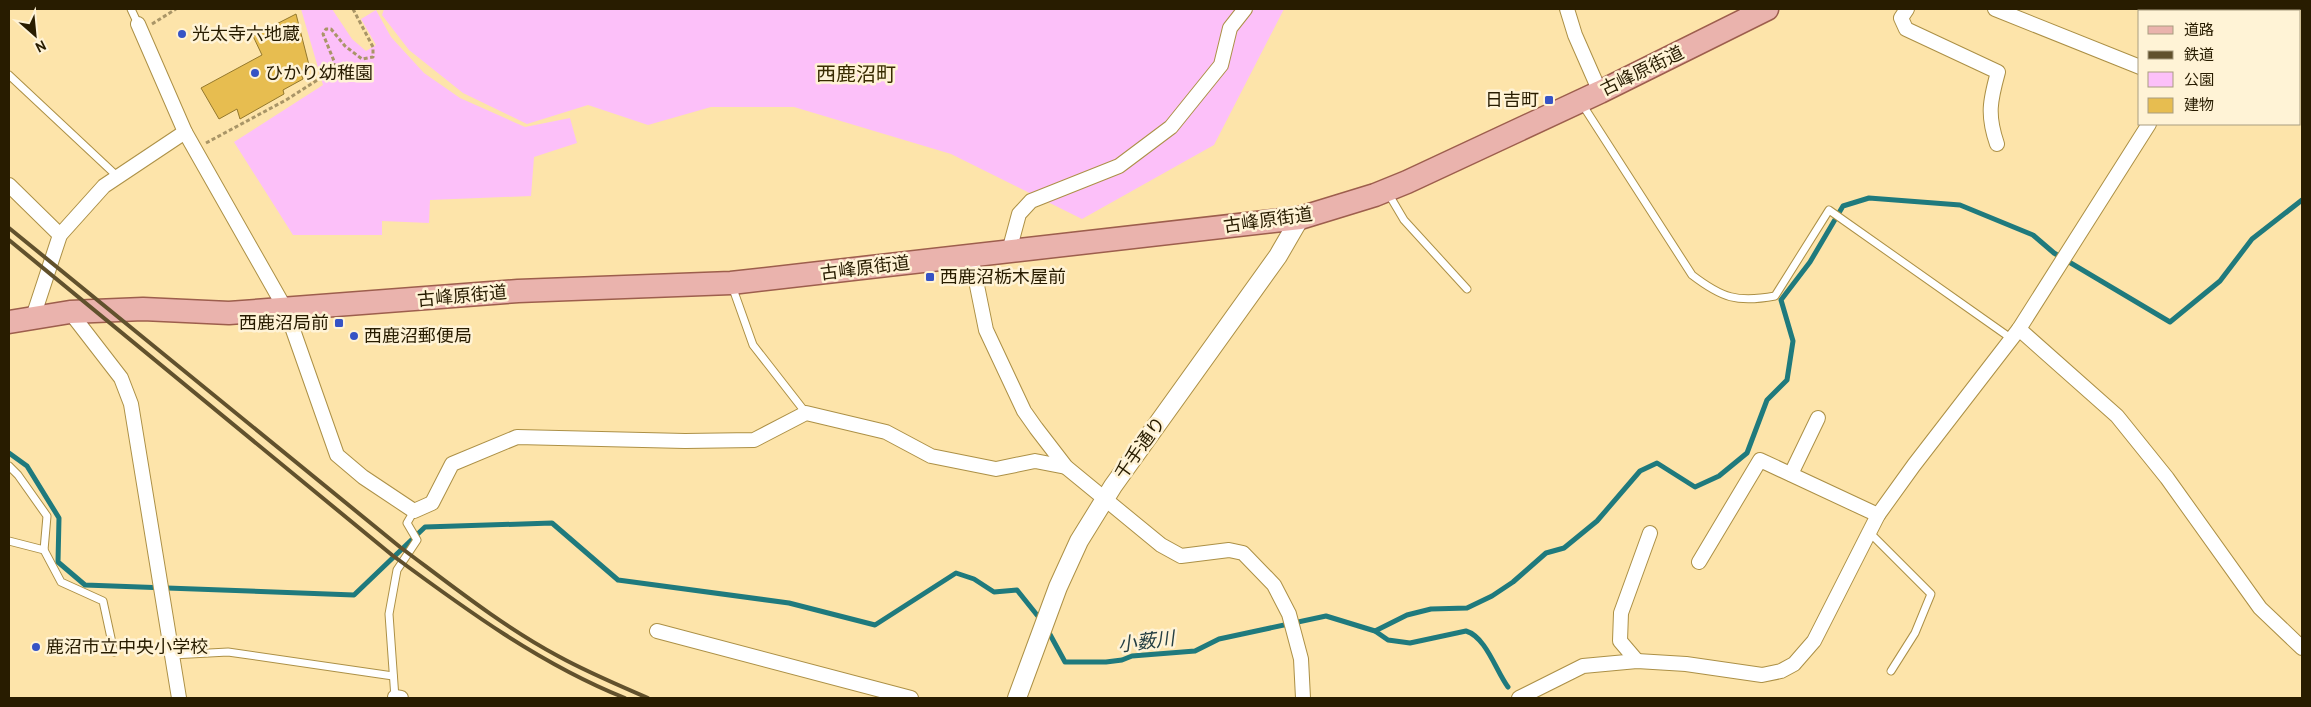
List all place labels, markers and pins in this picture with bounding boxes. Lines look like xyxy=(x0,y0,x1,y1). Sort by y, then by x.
place label: 光太寺六地蔵 xyxy=(192,24,300,47)
marker: 光太寺六地蔵 xyxy=(176,28,188,40)
place label: ひかり幼稚園 xyxy=(265,63,373,86)
marker: ひかり幼稚園 xyxy=(249,67,261,79)
place label: 日吉町 xyxy=(1485,90,1539,113)
marker: 日吉町 xyxy=(1543,94,1555,106)
place label: 西鹿沼栃木屋前 xyxy=(940,267,1066,290)
marker: 西鹿沼栃木屋前 xyxy=(924,271,936,283)
place label: 西鹿沼局前 xyxy=(239,313,329,336)
marker: 西鹿沼局前 xyxy=(333,317,345,329)
place label: 西鹿沼郵便局 xyxy=(364,326,472,349)
marker: 西鹿沼郵便局 xyxy=(348,330,360,342)
place label: 鹿沼市立中央小学校 xyxy=(46,637,208,660)
marker: 鹿沼市立中央小学校 xyxy=(30,641,42,653)

